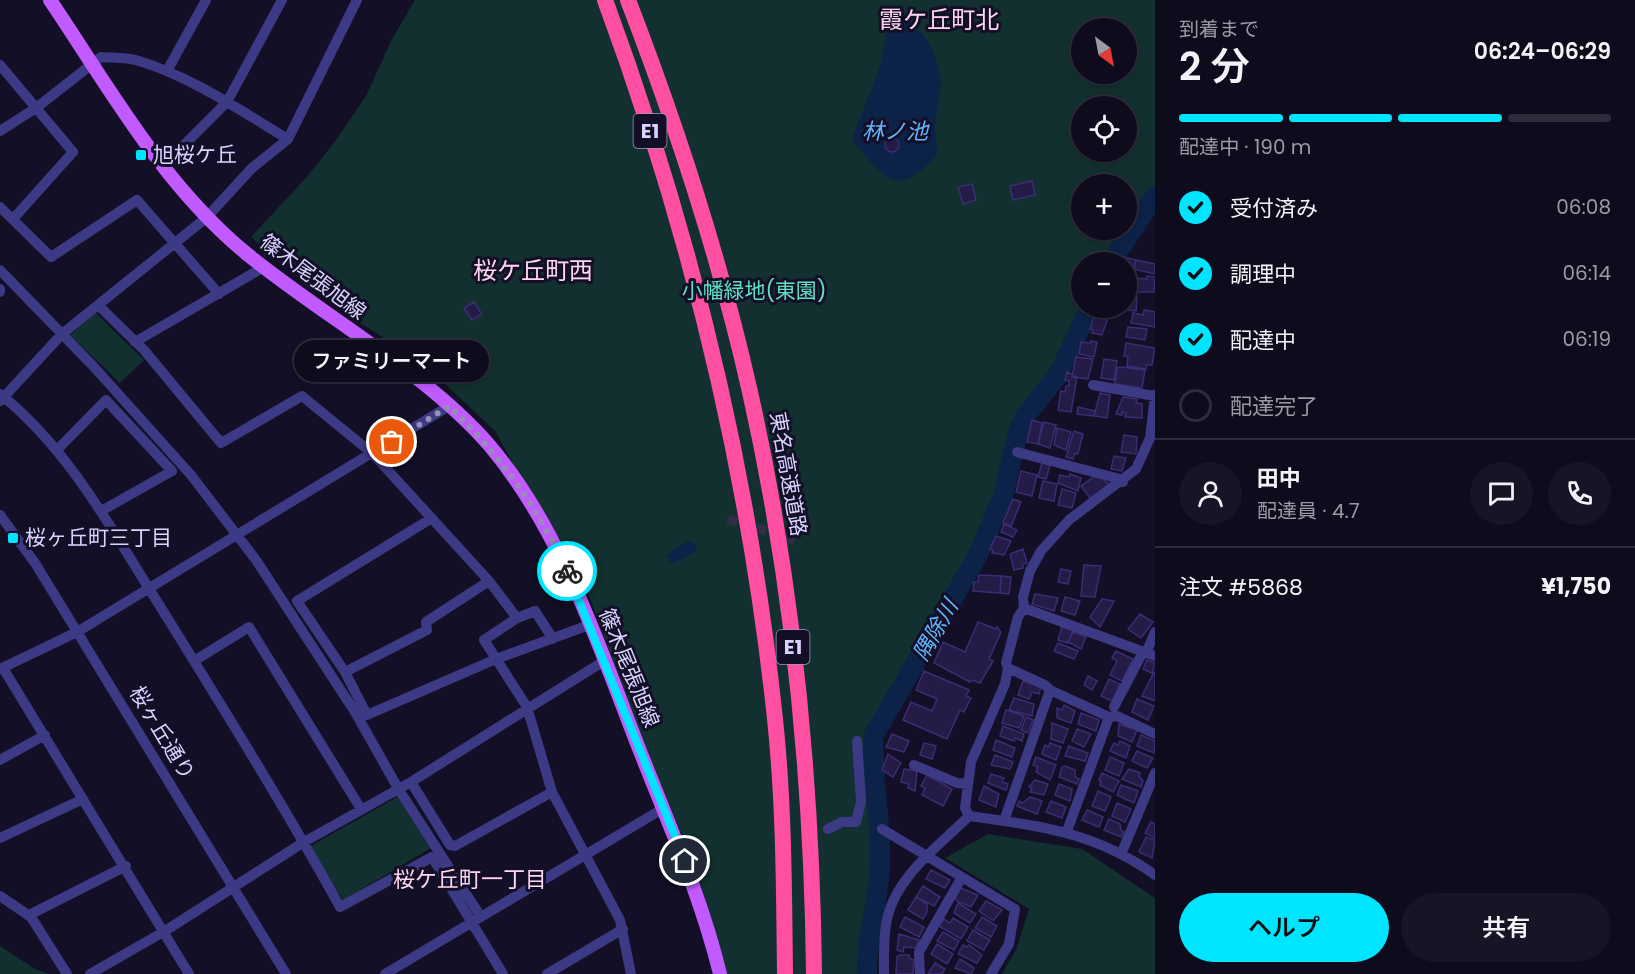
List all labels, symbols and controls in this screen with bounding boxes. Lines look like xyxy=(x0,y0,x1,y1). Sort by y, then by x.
district label: 霞ケ丘町北 xyxy=(879,3,999,36)
text: 到着まで xyxy=(1179,15,1259,43)
north arrow xyxy=(1071,18,1137,84)
map controls xyxy=(1071,18,1137,318)
text: 06:24–06:29 xyxy=(1474,36,1611,67)
text: 2 分 xyxy=(1179,39,1250,94)
button: locate xyxy=(1071,96,1137,162)
road number: E1 xyxy=(634,114,666,148)
water label: 林ノ池 xyxy=(862,116,930,147)
text: 配達中 · 190 m xyxy=(1179,133,1311,161)
place label: 旭桜ケ丘 xyxy=(153,140,237,169)
marker: 旭桜ケ丘 xyxy=(134,148,148,162)
button: + xyxy=(1071,174,1137,240)
icon: check xyxy=(1179,191,1212,224)
text: 受付済み xyxy=(1230,193,1318,224)
text: 06:08 xyxy=(1556,193,1611,221)
street label: 篠木尾張旭線 xyxy=(254,227,372,326)
button: − xyxy=(1071,252,1137,318)
district label: 桜ケ丘町西 xyxy=(473,254,593,287)
icon: check xyxy=(1179,257,1212,290)
text: 調理中 xyxy=(1230,259,1296,290)
text: 06:14 xyxy=(1563,259,1611,287)
park label: 小幡緑地(東園) xyxy=(681,276,827,305)
icon: check xyxy=(1179,323,1212,356)
text: 配達中 xyxy=(1230,325,1296,356)
text: 06:19 xyxy=(1562,325,1611,353)
callout: ファミリーマート xyxy=(294,340,490,382)
text: ファミリーマート xyxy=(312,347,472,375)
text: 配達完了 xyxy=(1230,391,1318,422)
street label: 東名高速道路 xyxy=(763,409,814,538)
pin xyxy=(366,416,417,467)
icon: bag xyxy=(375,425,408,458)
button: person xyxy=(1179,462,1242,525)
button: chat xyxy=(1470,462,1533,525)
button: phone xyxy=(1548,462,1611,525)
text: 田中 xyxy=(1257,463,1301,494)
text: 配達員 · 4.7 xyxy=(1257,497,1360,525)
place label: 桜ヶ丘町三丁目 xyxy=(25,523,172,552)
marker: 桜ヶ丘町三丁目 xyxy=(6,531,20,545)
courier xyxy=(537,541,597,601)
icon: bike xyxy=(551,555,584,588)
text: ¥1,750 xyxy=(1541,571,1611,602)
text: 注文 #5868 xyxy=(1179,572,1303,603)
water label: 隅除川 xyxy=(906,592,966,667)
street label: 篠木尾張旭線 xyxy=(592,604,667,732)
road number: E1 xyxy=(776,630,810,664)
street label: 桜ヶ丘通り xyxy=(123,680,202,785)
pin xyxy=(659,835,710,886)
icon: home xyxy=(668,844,701,877)
district label: 桜ケ丘町一丁目 xyxy=(393,864,547,895)
button: ヘルプ xyxy=(1179,893,1389,962)
button: 共有 xyxy=(1401,893,1611,962)

